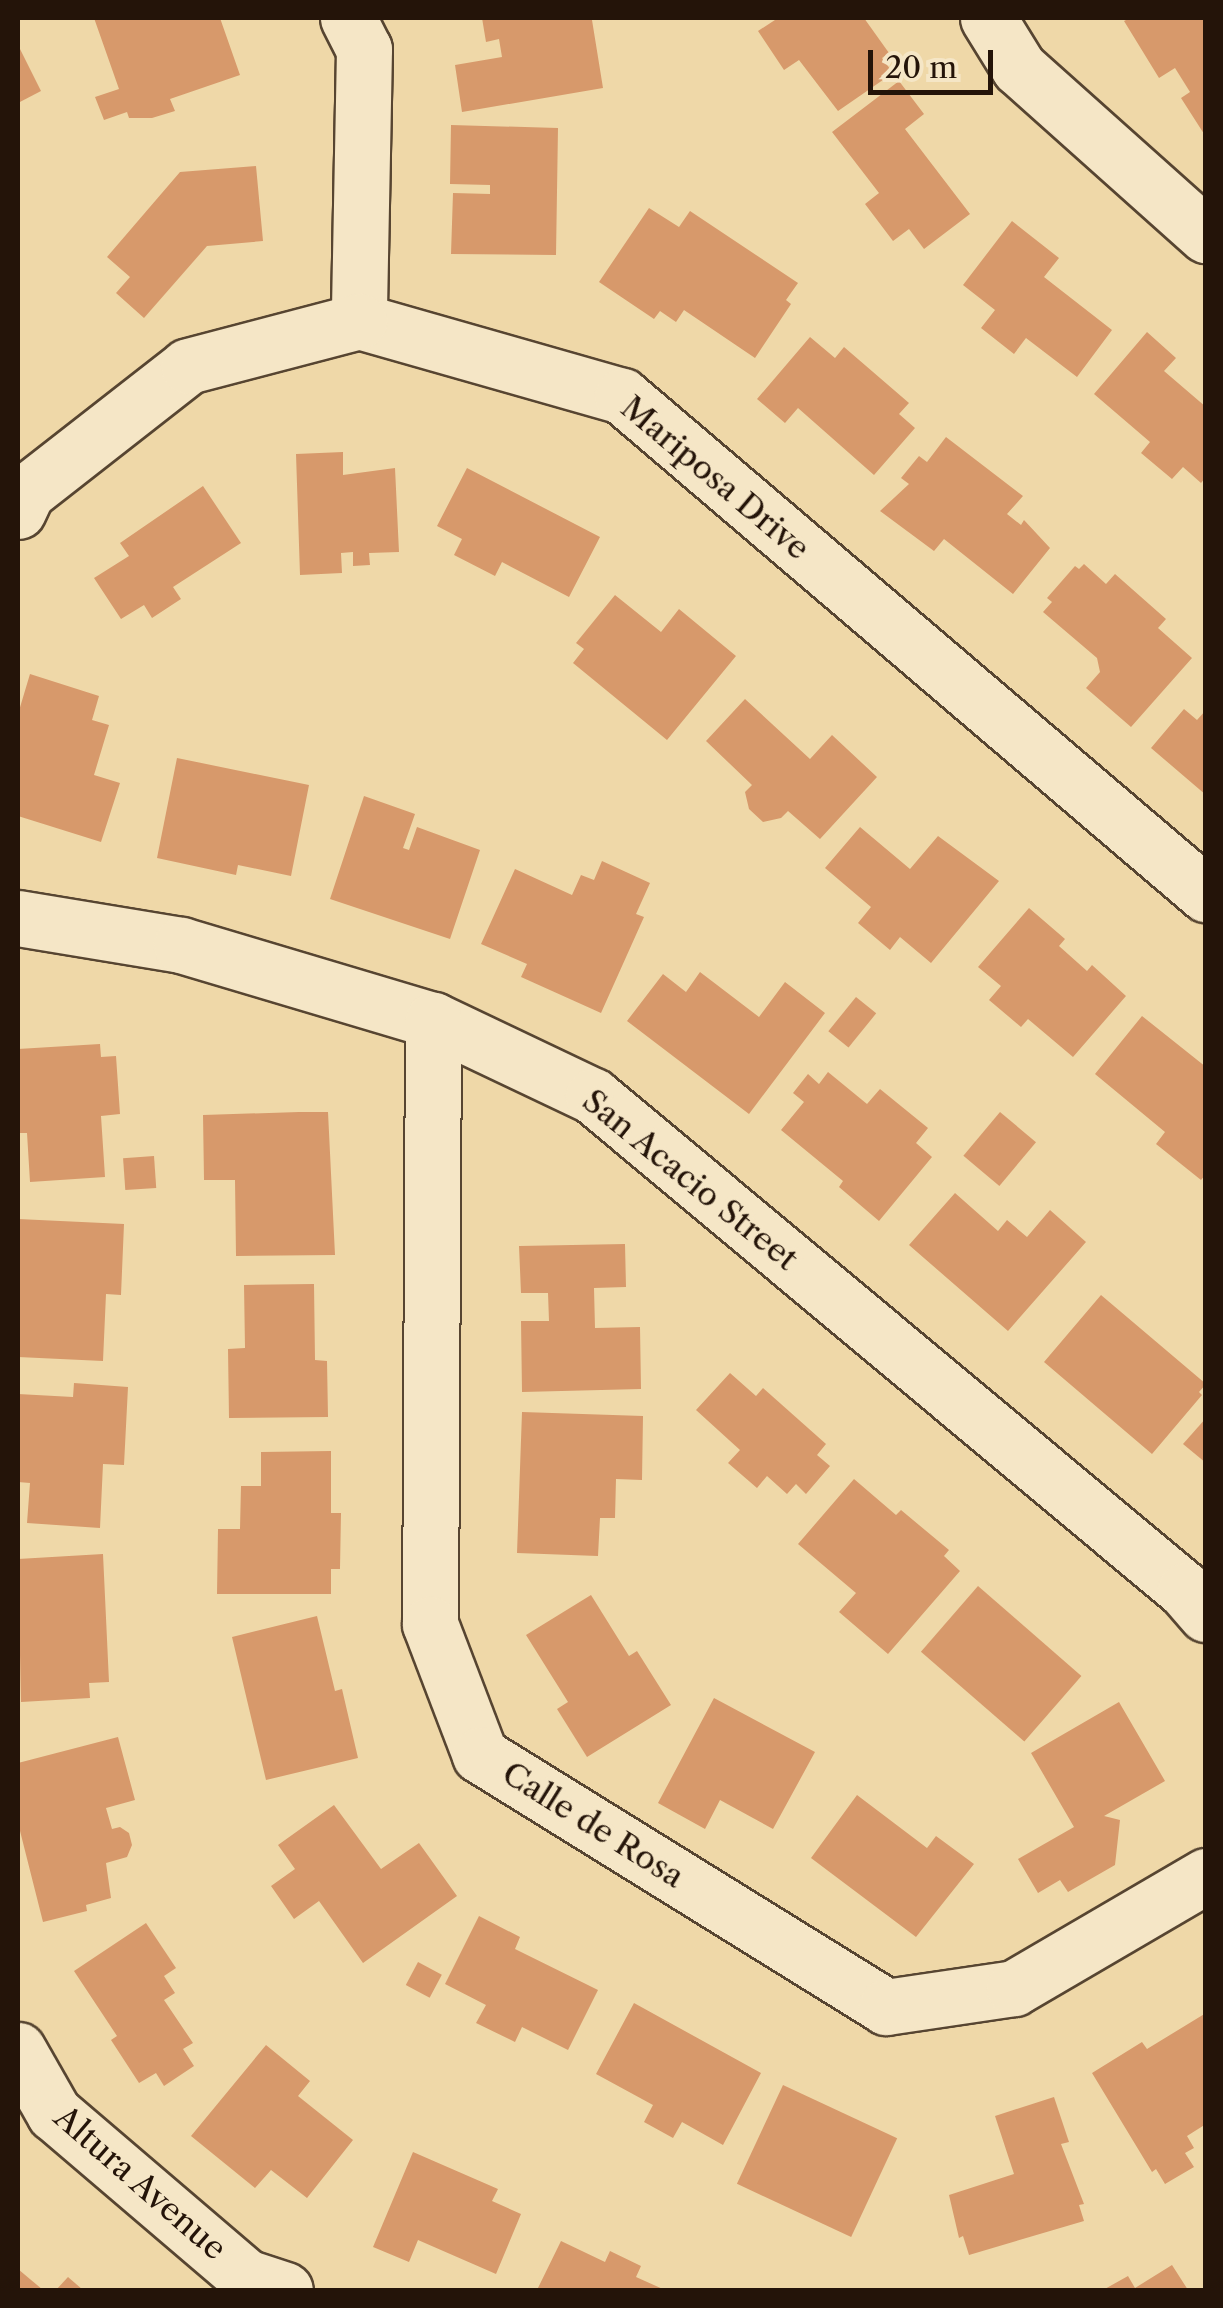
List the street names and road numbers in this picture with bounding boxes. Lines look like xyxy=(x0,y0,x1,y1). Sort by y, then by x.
street label: Mariposa Drive xyxy=(613,388,817,568)
street label: San Acacio Street xyxy=(574,1081,806,1279)
street label: Calle de Rosa xyxy=(495,1754,691,1896)
street label: Altura Avenue xyxy=(46,2097,234,2269)

